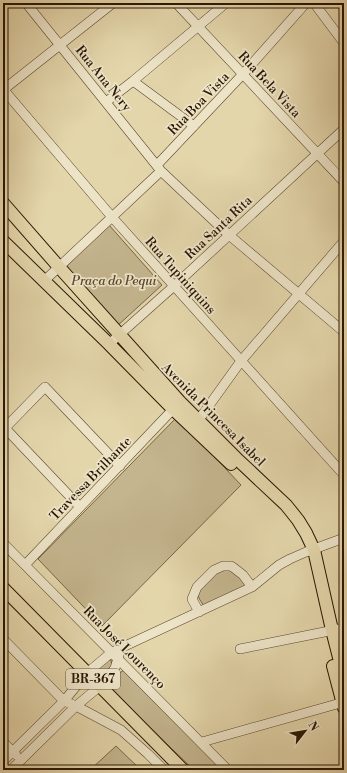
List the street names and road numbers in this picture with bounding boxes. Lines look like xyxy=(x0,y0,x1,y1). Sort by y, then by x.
street label: Rua Ana Nery xyxy=(72,42,135,115)
street label: Rua Bela Vista xyxy=(235,48,304,121)
street label: Rua Boa Vista xyxy=(165,69,233,139)
street label: Rua Santa Rita xyxy=(182,192,256,263)
street label: Rua Tupiniquins xyxy=(141,234,219,318)
street label: Avenida Princesa Isabel xyxy=(158,359,268,470)
street label: Travessa Brilhante xyxy=(47,433,135,524)
street label: Rua José Lourenço xyxy=(80,603,169,692)
road number: BR-367 xyxy=(66,669,120,689)

